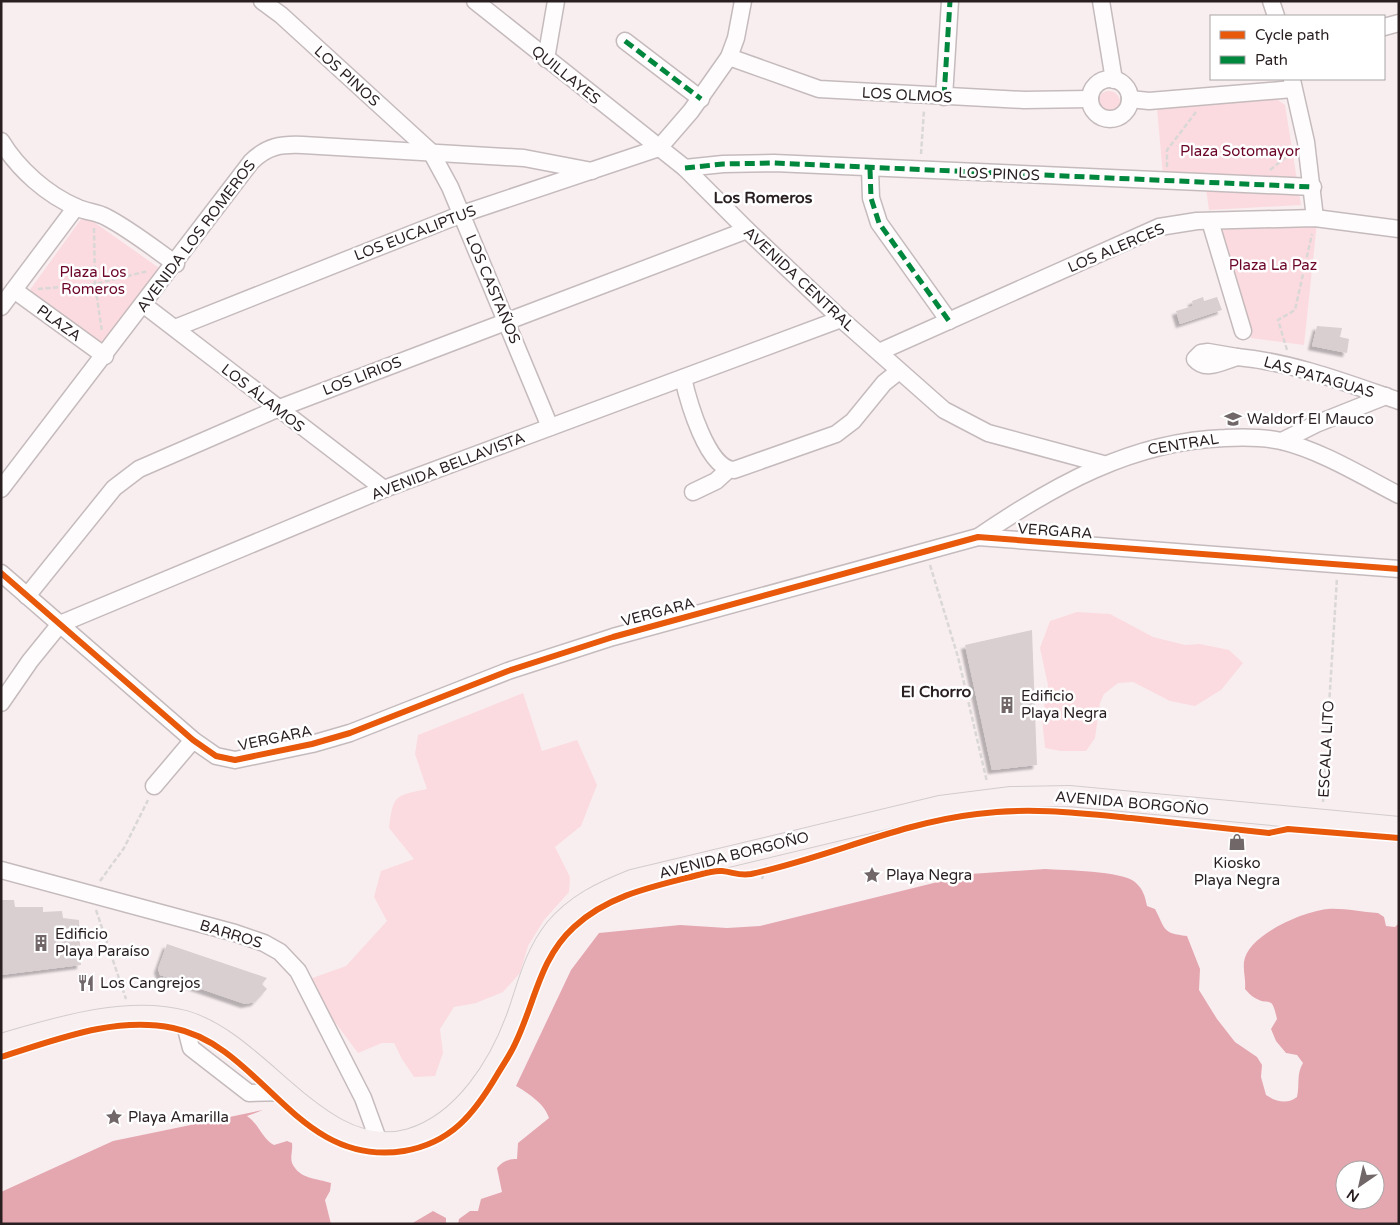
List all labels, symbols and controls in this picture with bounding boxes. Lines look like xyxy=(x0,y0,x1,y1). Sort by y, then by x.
legend xyxy=(1210,15,1385,80)
text: Cycle path xyxy=(1255,26,1329,44)
street label: LOS PINOS xyxy=(311,42,383,110)
street label: QUILLAYES xyxy=(528,42,604,108)
text: Path xyxy=(1255,51,1288,69)
street label: LOS OLMOS xyxy=(861,84,953,106)
park label: Plaza Sotomayor xyxy=(1180,142,1300,160)
street label: AVENIDA LOS ROMEROS xyxy=(133,156,259,316)
street label: LOS PINOS xyxy=(958,164,1040,184)
district label: Los Romeros xyxy=(714,188,813,208)
street label: LOS EUCALIPTUS xyxy=(351,201,479,265)
street label: LOS ALERCES xyxy=(1065,220,1167,276)
street label: AVENIDA CENTRAL xyxy=(740,223,858,335)
street label: LOS CASTAÑOS xyxy=(462,232,524,346)
park label: Plaza La Paz xyxy=(1229,256,1317,274)
park label: Plaza Los Romeros xyxy=(60,263,126,298)
street label: PLAZA xyxy=(33,301,85,345)
street label: LOS LIRIOS xyxy=(320,353,404,399)
street label: LAS PATAGUAS xyxy=(1262,353,1376,401)
street label: LOS ÁLAMOS xyxy=(218,360,308,436)
school or university icon: Waldorf El Mauco xyxy=(1223,409,1243,429)
place label: Waldorf El Mauco xyxy=(1247,410,1374,428)
street label: AVENIDA BELLAVISTA xyxy=(369,428,527,504)
street label: CENTRAL xyxy=(1146,429,1220,458)
street label: VERGARA xyxy=(1017,519,1093,543)
street label: VERGARA xyxy=(619,594,697,630)
district label: El Chorro xyxy=(901,682,972,702)
place label: Edificio Playa Negra xyxy=(1021,687,1107,722)
building icon: Edificio Playa Negra xyxy=(997,695,1017,715)
street label: ESCALA LITO xyxy=(1314,700,1338,798)
street label: VERGARA xyxy=(236,721,314,755)
street label: AVENIDA BORGOÑO xyxy=(1055,787,1209,819)
street label: AVENIDA BORGOÑO xyxy=(657,828,811,882)
shop icon: Kiosko Playa Negra xyxy=(1227,832,1247,852)
place label: Kiosko Playa Negra xyxy=(1194,854,1280,889)
place icon: Playa Negra xyxy=(862,865,882,885)
place label: Playa Negra xyxy=(886,866,972,884)
street label: BARROS xyxy=(198,916,264,952)
place label: Edificio Playa Paraíso xyxy=(55,925,150,960)
building icon: Edificio Playa Paraíso xyxy=(31,933,51,953)
restaurant icon: Los Cangrejos xyxy=(76,973,96,993)
place label: Los Cangrejos xyxy=(100,974,200,992)
place icon: Playa Amarilla xyxy=(104,1107,124,1127)
place label: Playa Amarilla xyxy=(128,1108,229,1126)
north arrow xyxy=(1335,1160,1385,1210)
text: N xyxy=(1344,1185,1362,1206)

